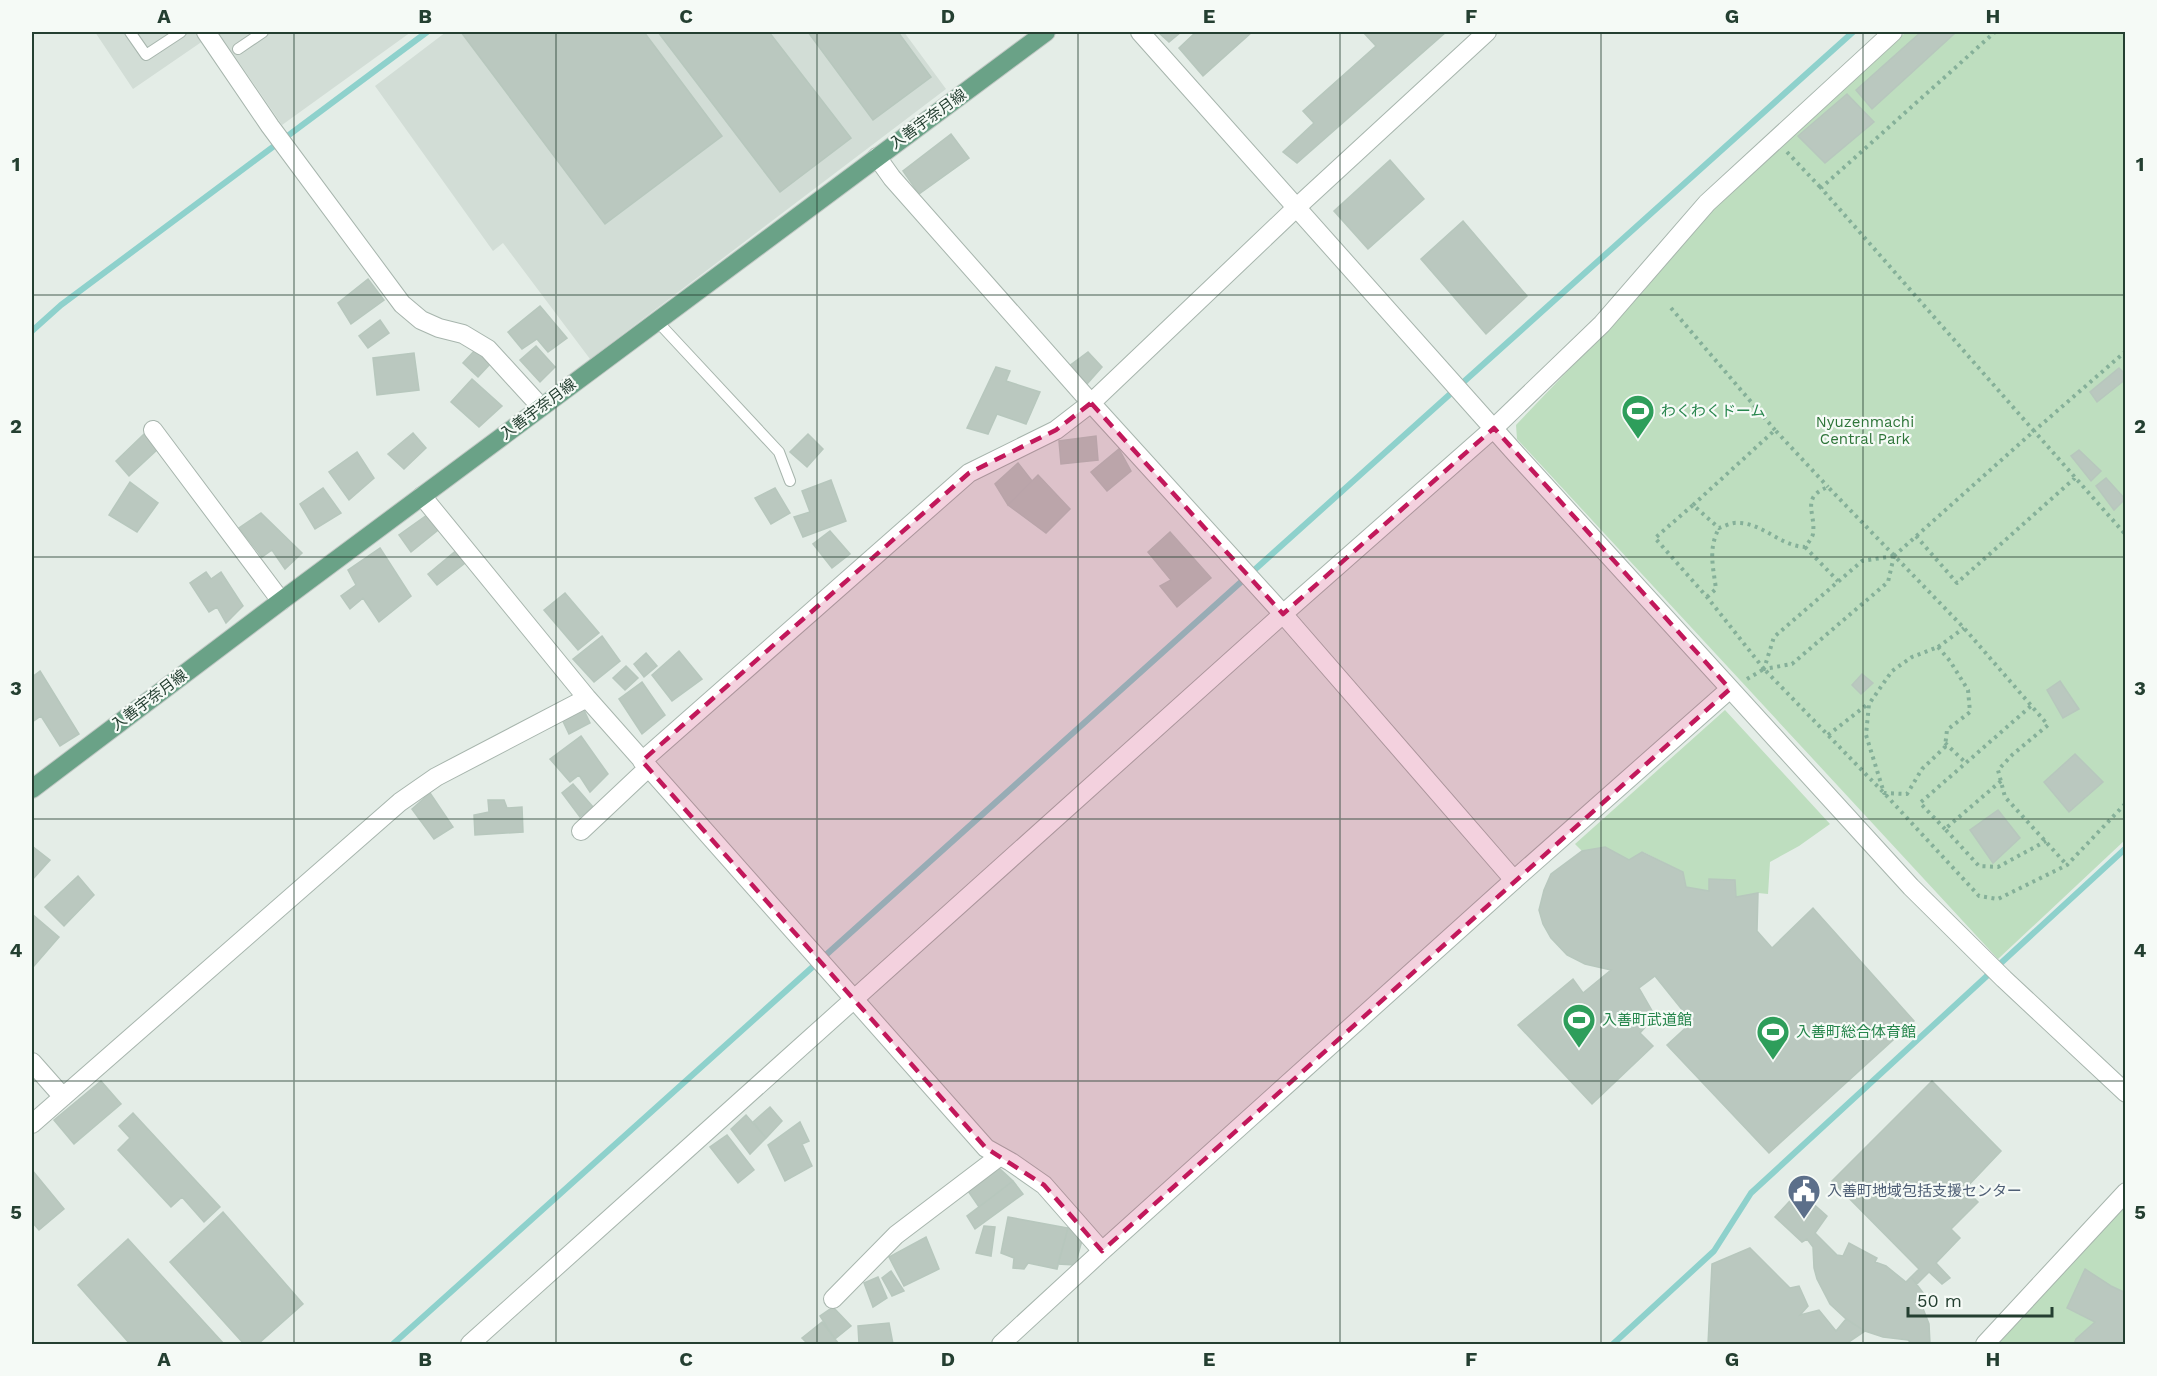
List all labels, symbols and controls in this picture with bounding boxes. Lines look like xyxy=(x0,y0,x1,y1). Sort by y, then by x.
text: A xyxy=(157,4,171,28)
text: B xyxy=(418,4,432,28)
text: C xyxy=(679,4,693,28)
text: D xyxy=(941,4,955,28)
text: E xyxy=(1203,4,1215,28)
text: F xyxy=(1465,4,1477,28)
text: G xyxy=(1725,4,1739,28)
text: H xyxy=(1986,4,2000,28)
street label: 入善宇奈月線 xyxy=(886,85,970,153)
text: 1 xyxy=(12,152,20,176)
text: 1 xyxy=(2136,152,2144,176)
street label: 入善宇奈月線 xyxy=(497,375,579,443)
sports icon: わくわくドーム xyxy=(1620,393,1656,440)
place label: わくわくドーム xyxy=(1661,402,1766,420)
park label: Nyuzenmachi Central Park xyxy=(1816,413,1914,448)
text: 2 xyxy=(10,414,22,438)
text: 2 xyxy=(2134,414,2146,438)
street label: 入善宇奈月線 xyxy=(108,666,190,734)
text: 3 xyxy=(10,676,22,700)
text: 3 xyxy=(2134,676,2146,700)
text: 4 xyxy=(10,938,23,962)
text: 4 xyxy=(2134,938,2147,962)
sports icon: 入善町武道館 xyxy=(1561,1002,1597,1049)
place label: 入善町武道館 xyxy=(1602,1011,1692,1029)
sports icon: 入善町総合体育館 xyxy=(1755,1014,1791,1061)
place label: 入善町総合体育館 xyxy=(1796,1023,1916,1041)
public building icon: 入善町地域包括支援センター xyxy=(1786,1173,1822,1220)
place label: 入善町地域包括支援センター xyxy=(1827,1182,2022,1200)
text: 5 xyxy=(10,1200,22,1224)
text: 5 xyxy=(2134,1200,2146,1224)
scale bar xyxy=(1908,1280,2052,1318)
text: 50 m xyxy=(1917,1290,1962,1311)
text: A xyxy=(157,1347,171,1371)
text: B xyxy=(418,1347,432,1371)
text: C xyxy=(679,1347,693,1371)
text: D xyxy=(941,1347,955,1371)
text: E xyxy=(1203,1347,1215,1371)
text: F xyxy=(1465,1347,1477,1371)
text: G xyxy=(1725,1347,1739,1371)
text: H xyxy=(1986,1347,2000,1371)

